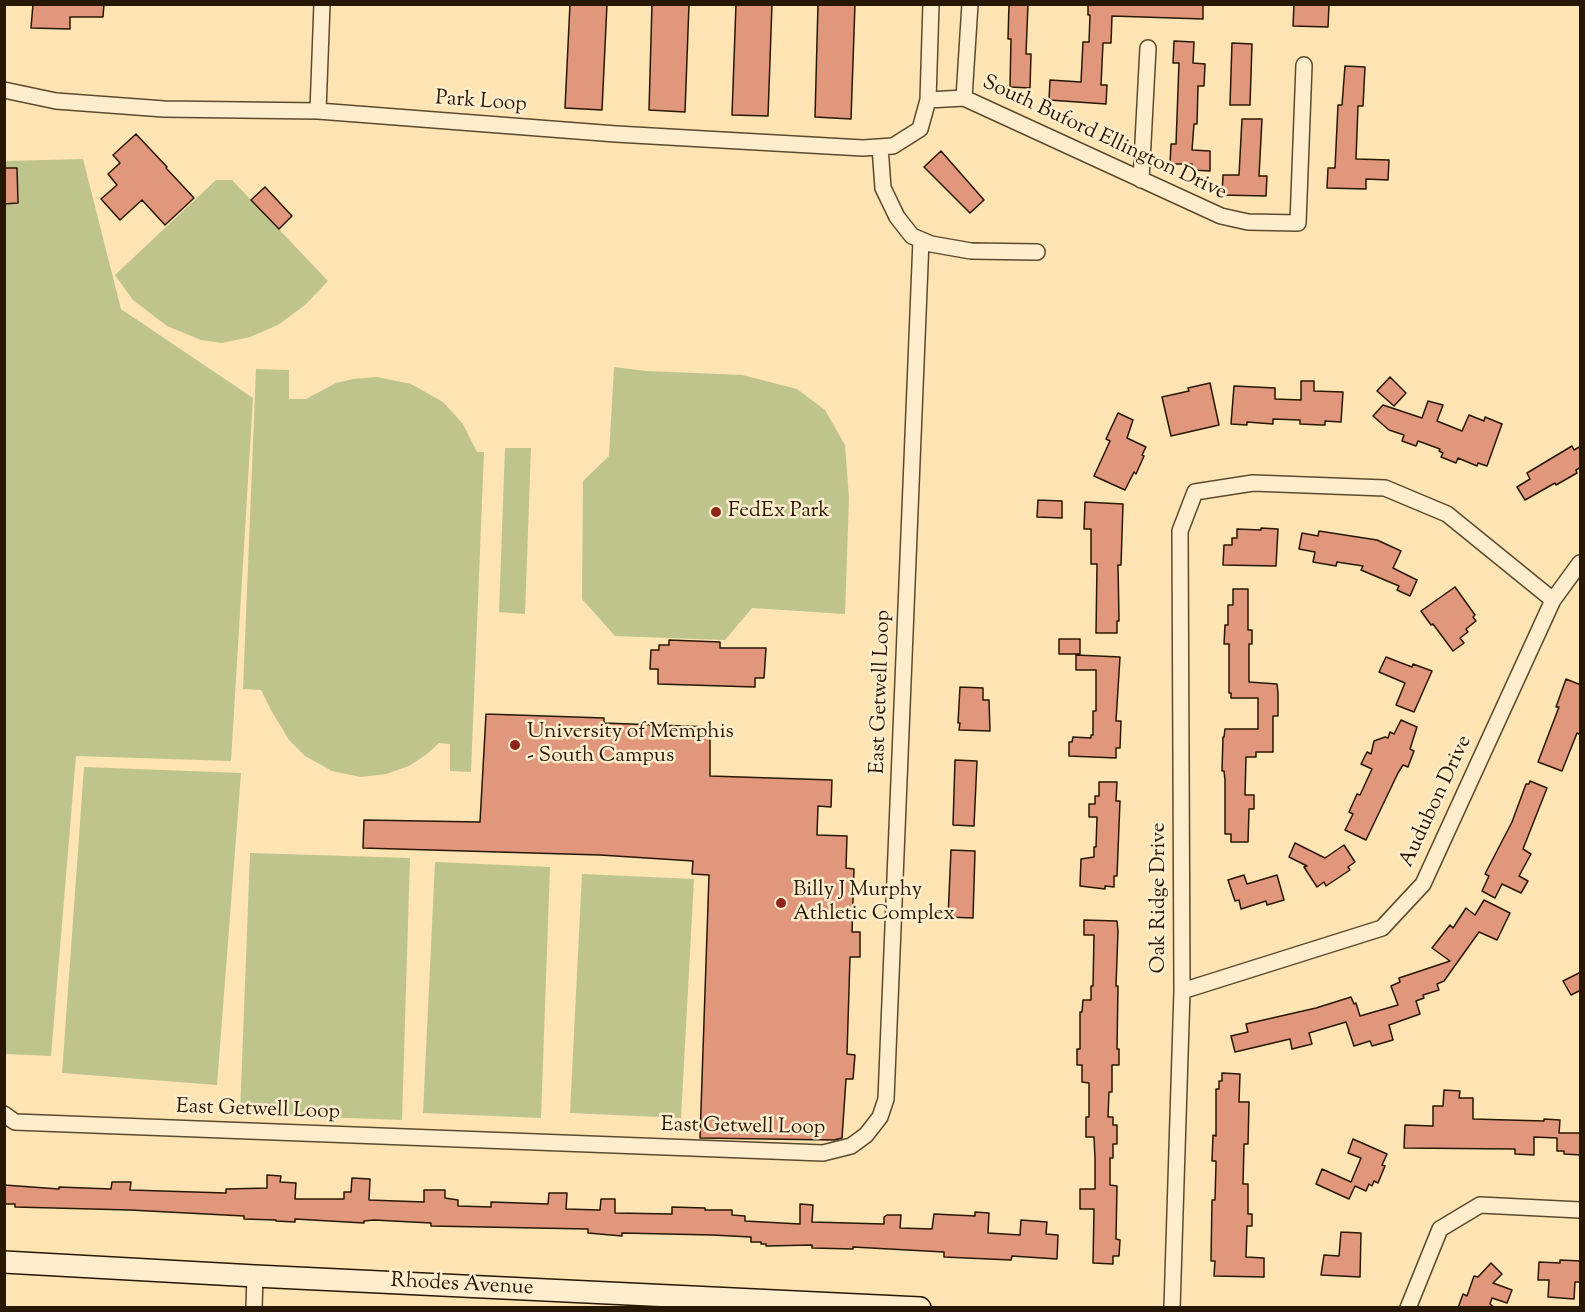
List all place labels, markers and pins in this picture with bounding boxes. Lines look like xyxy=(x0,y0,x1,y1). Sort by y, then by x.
place label: FedEx Park xyxy=(728,499,830,525)
marker: FedEx Park xyxy=(709,505,723,519)
place label: University of Memphis - South Campus xyxy=(527,720,734,770)
marker: University of Memphis - South Campus xyxy=(508,738,522,752)
place label: Billy J Murphy Athletic Complex xyxy=(793,878,955,928)
marker: Billy J Murphy Athletic Complex xyxy=(774,896,788,910)

